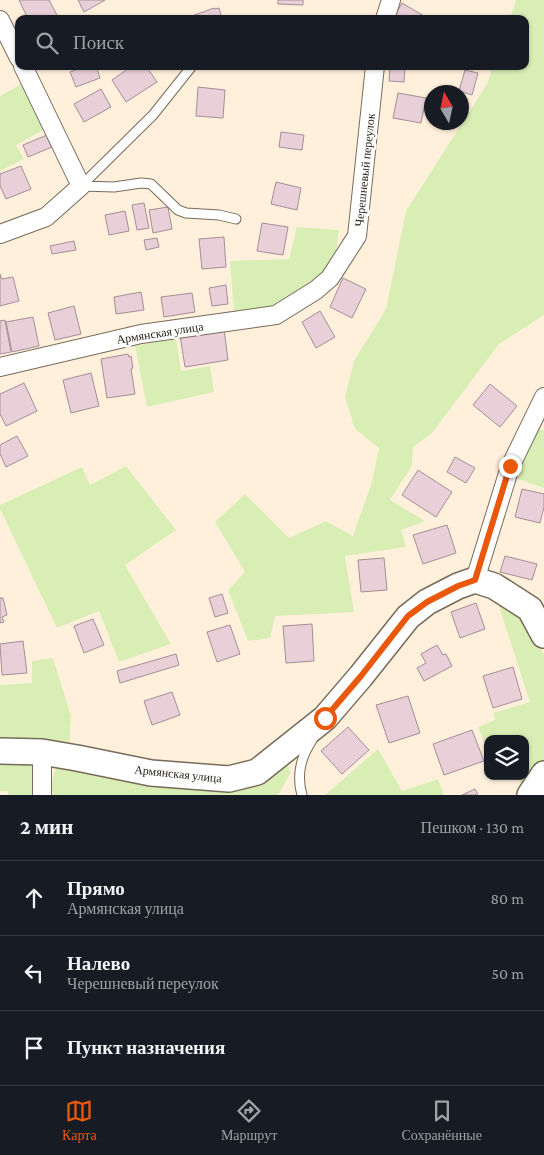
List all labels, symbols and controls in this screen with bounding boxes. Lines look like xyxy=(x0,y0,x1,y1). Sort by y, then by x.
search box xyxy=(15,15,529,70)
icon: search xyxy=(33,29,61,57)
text: Поиск xyxy=(73,32,124,53)
north arrow xyxy=(424,85,469,130)
street label: Черешневый переулок xyxy=(352,112,378,227)
street label: Армянская улица xyxy=(116,319,205,347)
route end xyxy=(499,455,522,478)
route start xyxy=(314,707,337,730)
map controls xyxy=(484,735,529,780)
button: layers xyxy=(484,735,529,780)
street label: Армянская улица xyxy=(134,762,223,786)
text: 2 мин xyxy=(20,815,73,839)
text: Пешком · 130 m xyxy=(421,819,524,836)
text: Прямо xyxy=(67,878,125,899)
icon: ahead xyxy=(20,884,48,912)
text: 80 m xyxy=(490,890,524,907)
text: Армянская улица xyxy=(67,900,184,917)
text: Налево xyxy=(67,953,130,974)
icon: left xyxy=(20,959,48,987)
text: 50 m xyxy=(492,965,524,982)
text: Черешневый переулок xyxy=(67,975,219,992)
icon: arrive xyxy=(20,1034,48,1062)
text: Пункт назначения xyxy=(67,1037,225,1058)
tab: Карта xyxy=(62,1097,97,1144)
tab: Маршрут xyxy=(221,1097,277,1144)
tab: Сохранённые xyxy=(401,1097,482,1144)

